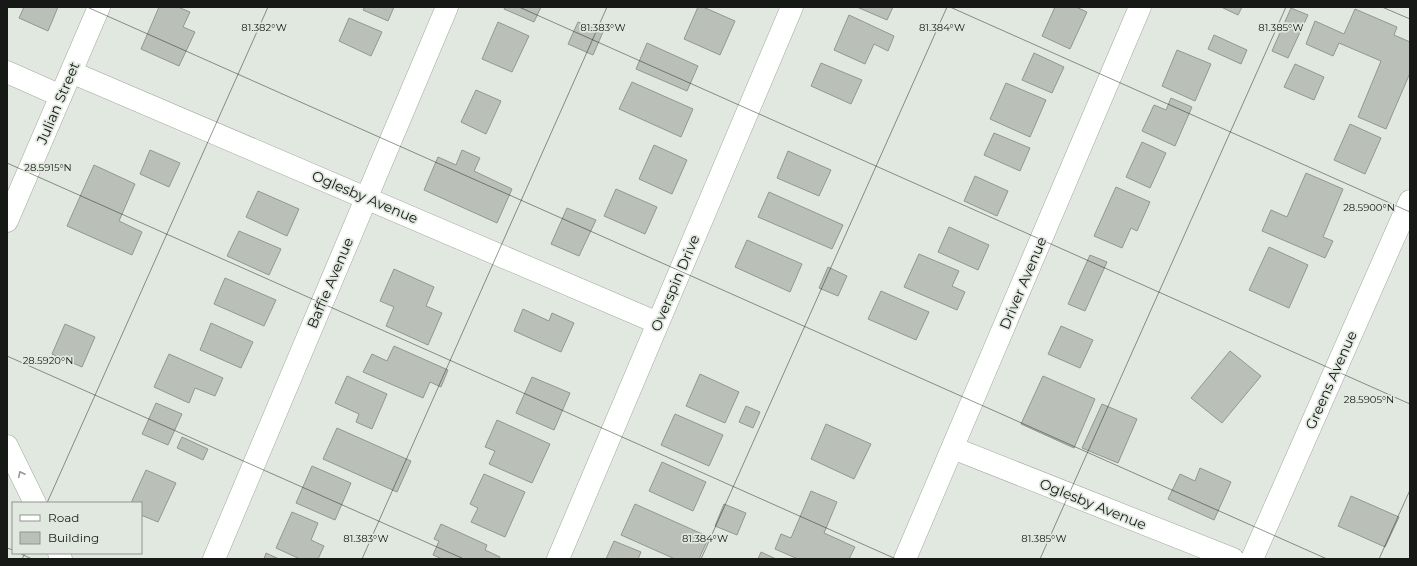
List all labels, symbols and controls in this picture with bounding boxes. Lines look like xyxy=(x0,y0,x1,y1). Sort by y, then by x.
text: 81.382°W xyxy=(241,21,287,34)
text: 81.383°W xyxy=(580,21,626,34)
text: 81.384°W xyxy=(919,21,965,34)
text: 81.385°W xyxy=(1258,21,1304,34)
street label: Julian Street xyxy=(32,59,84,148)
text: 28.5915°N xyxy=(24,161,72,174)
street label: Oglesby Avenue xyxy=(309,166,421,228)
text: 28.5900°N xyxy=(1343,201,1395,214)
street label: Overspin Drive xyxy=(647,232,703,334)
street label: Driver Avenue xyxy=(995,234,1051,332)
street label: Baffie Avenue xyxy=(303,235,357,331)
street label: Greens Avenue xyxy=(1301,328,1361,432)
text: 28.5920°N xyxy=(23,354,73,367)
text: 28.5905°N xyxy=(1344,393,1394,406)
one-way arrow xyxy=(18,471,26,479)
street label: Oglesby Avenue xyxy=(1037,474,1149,534)
legend xyxy=(12,502,142,554)
text: Road xyxy=(48,510,79,525)
text: Building xyxy=(48,530,99,545)
text: 81.383°W xyxy=(343,532,389,545)
text: 81.384°W xyxy=(682,532,728,545)
text: 81.385°W xyxy=(1021,532,1067,545)

